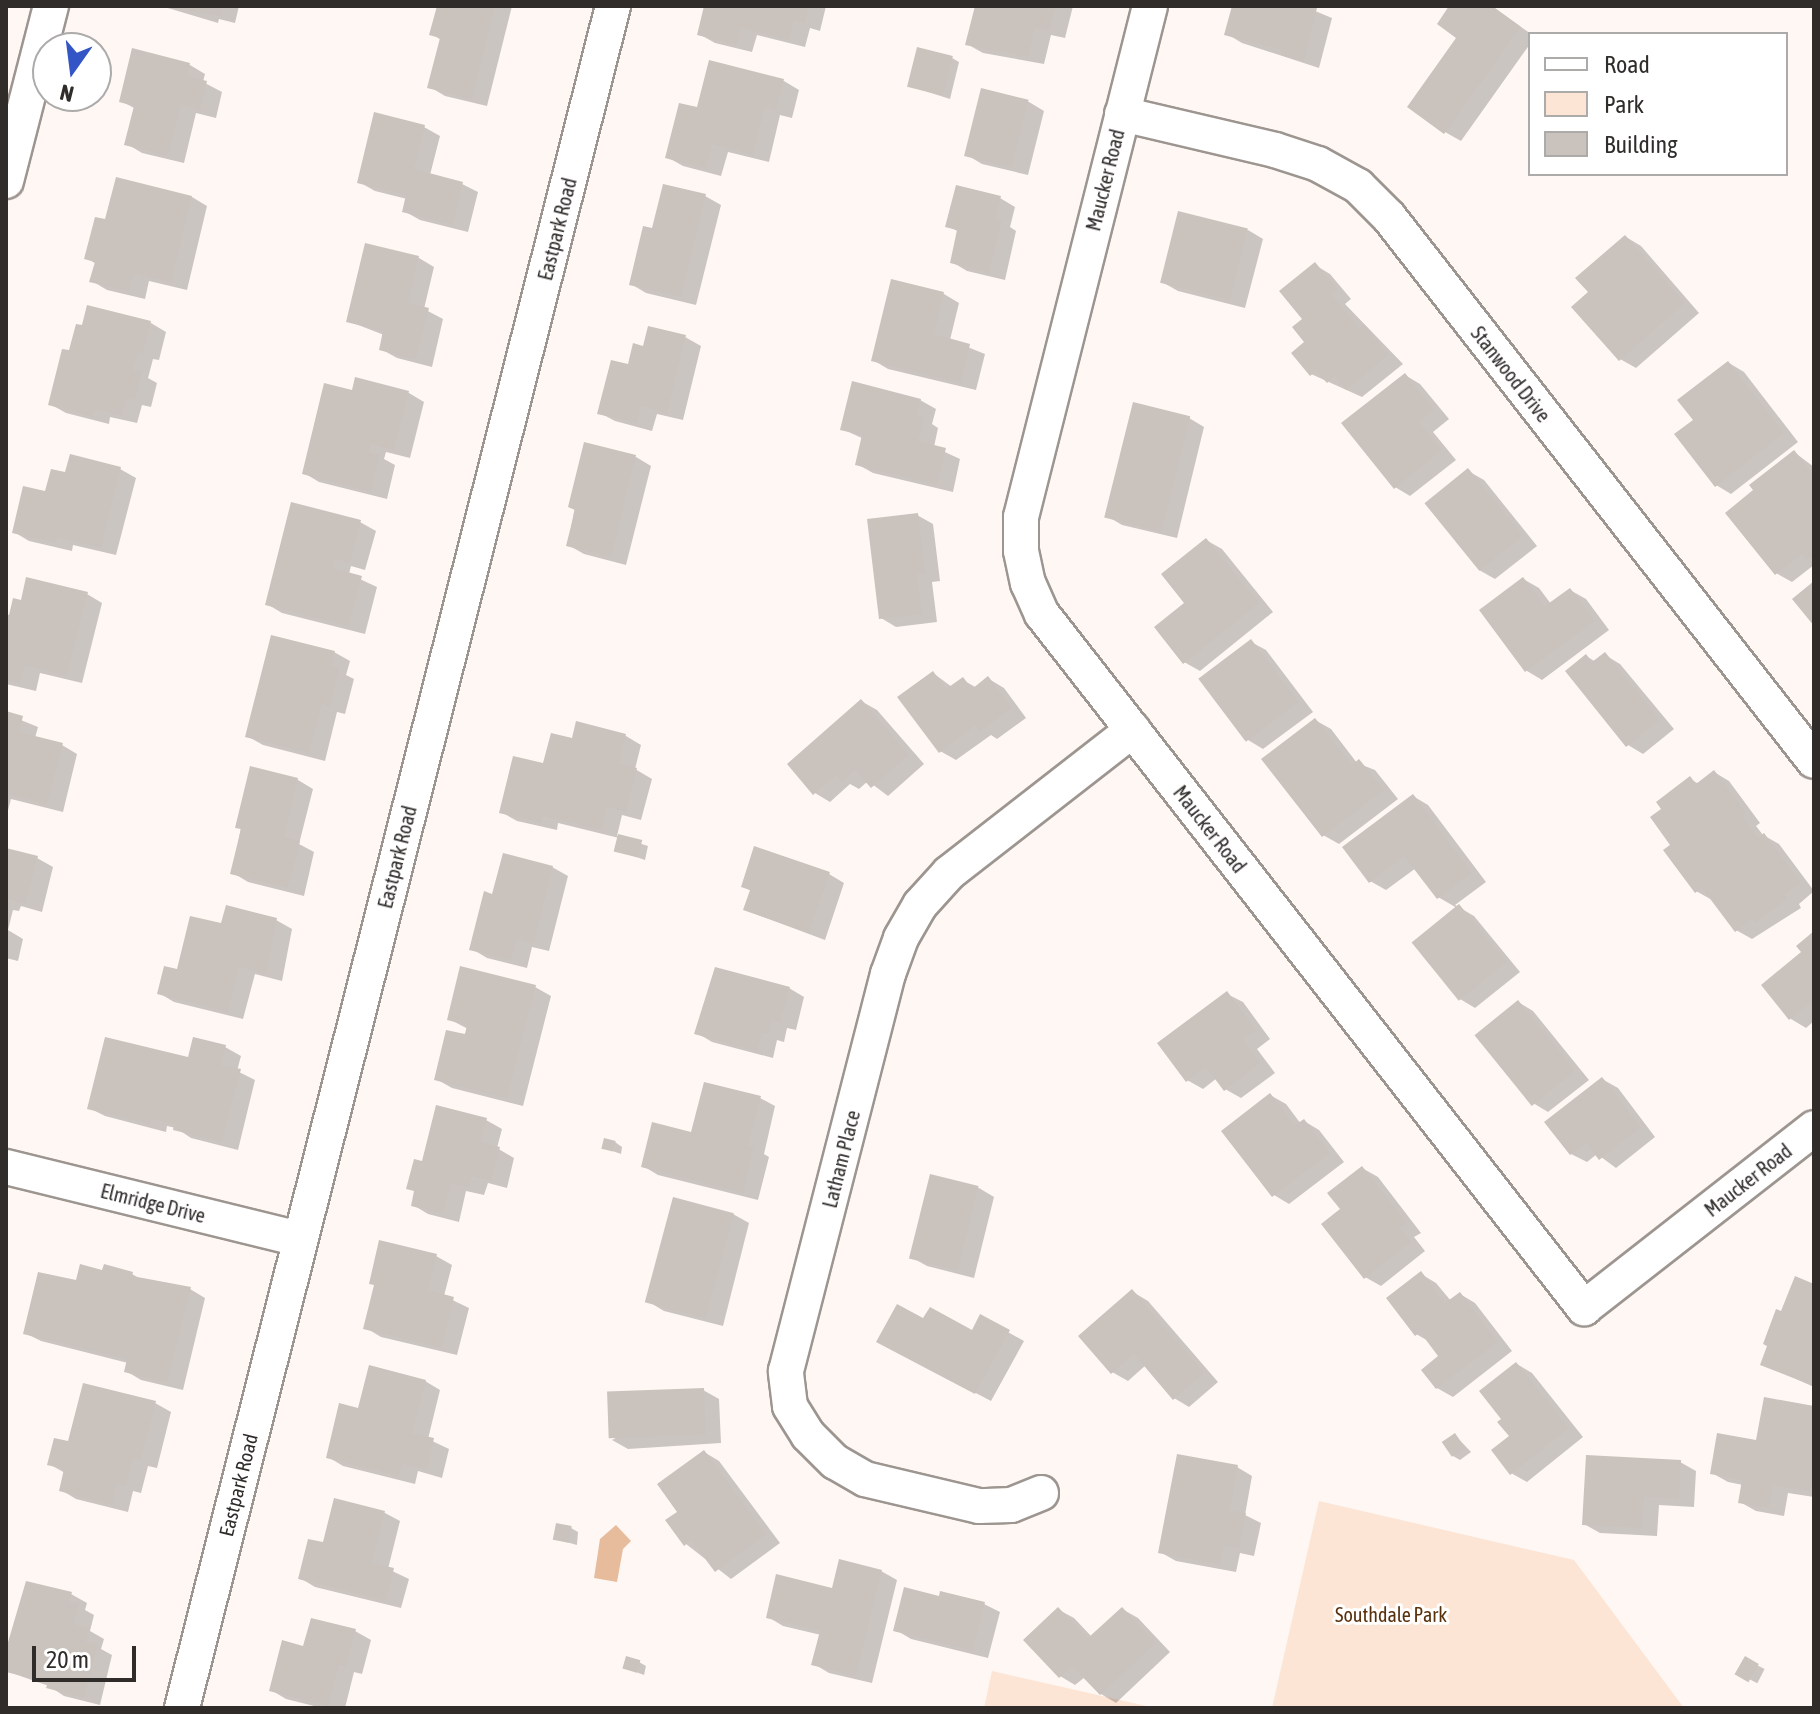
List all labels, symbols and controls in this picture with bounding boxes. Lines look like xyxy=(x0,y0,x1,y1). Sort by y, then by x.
north arrow xyxy=(32,32,112,112)
legend xyxy=(1528,32,1788,176)
text: Road xyxy=(1604,51,1650,78)
text: N xyxy=(57,79,76,108)
text: Park xyxy=(1604,91,1644,118)
street label: Maucker Road xyxy=(1081,127,1129,233)
text: Building xyxy=(1604,131,1677,158)
street label: Eastpark Road xyxy=(533,175,581,283)
street label: Stanwood Drive xyxy=(1466,321,1556,427)
street label: Maucker Road xyxy=(1169,781,1251,877)
street label: Eastpark Road xyxy=(373,803,421,911)
street label: Latham Place xyxy=(817,1108,865,1210)
street label: Maucker Road xyxy=(1700,1139,1796,1221)
street label: Elmridge Drive xyxy=(98,1178,208,1228)
street label: Eastpark Road xyxy=(214,1431,262,1539)
park label: Southdale Park xyxy=(1335,1602,1447,1626)
scale bar xyxy=(36,1630,140,1680)
text: 20 m xyxy=(46,1646,89,1673)

